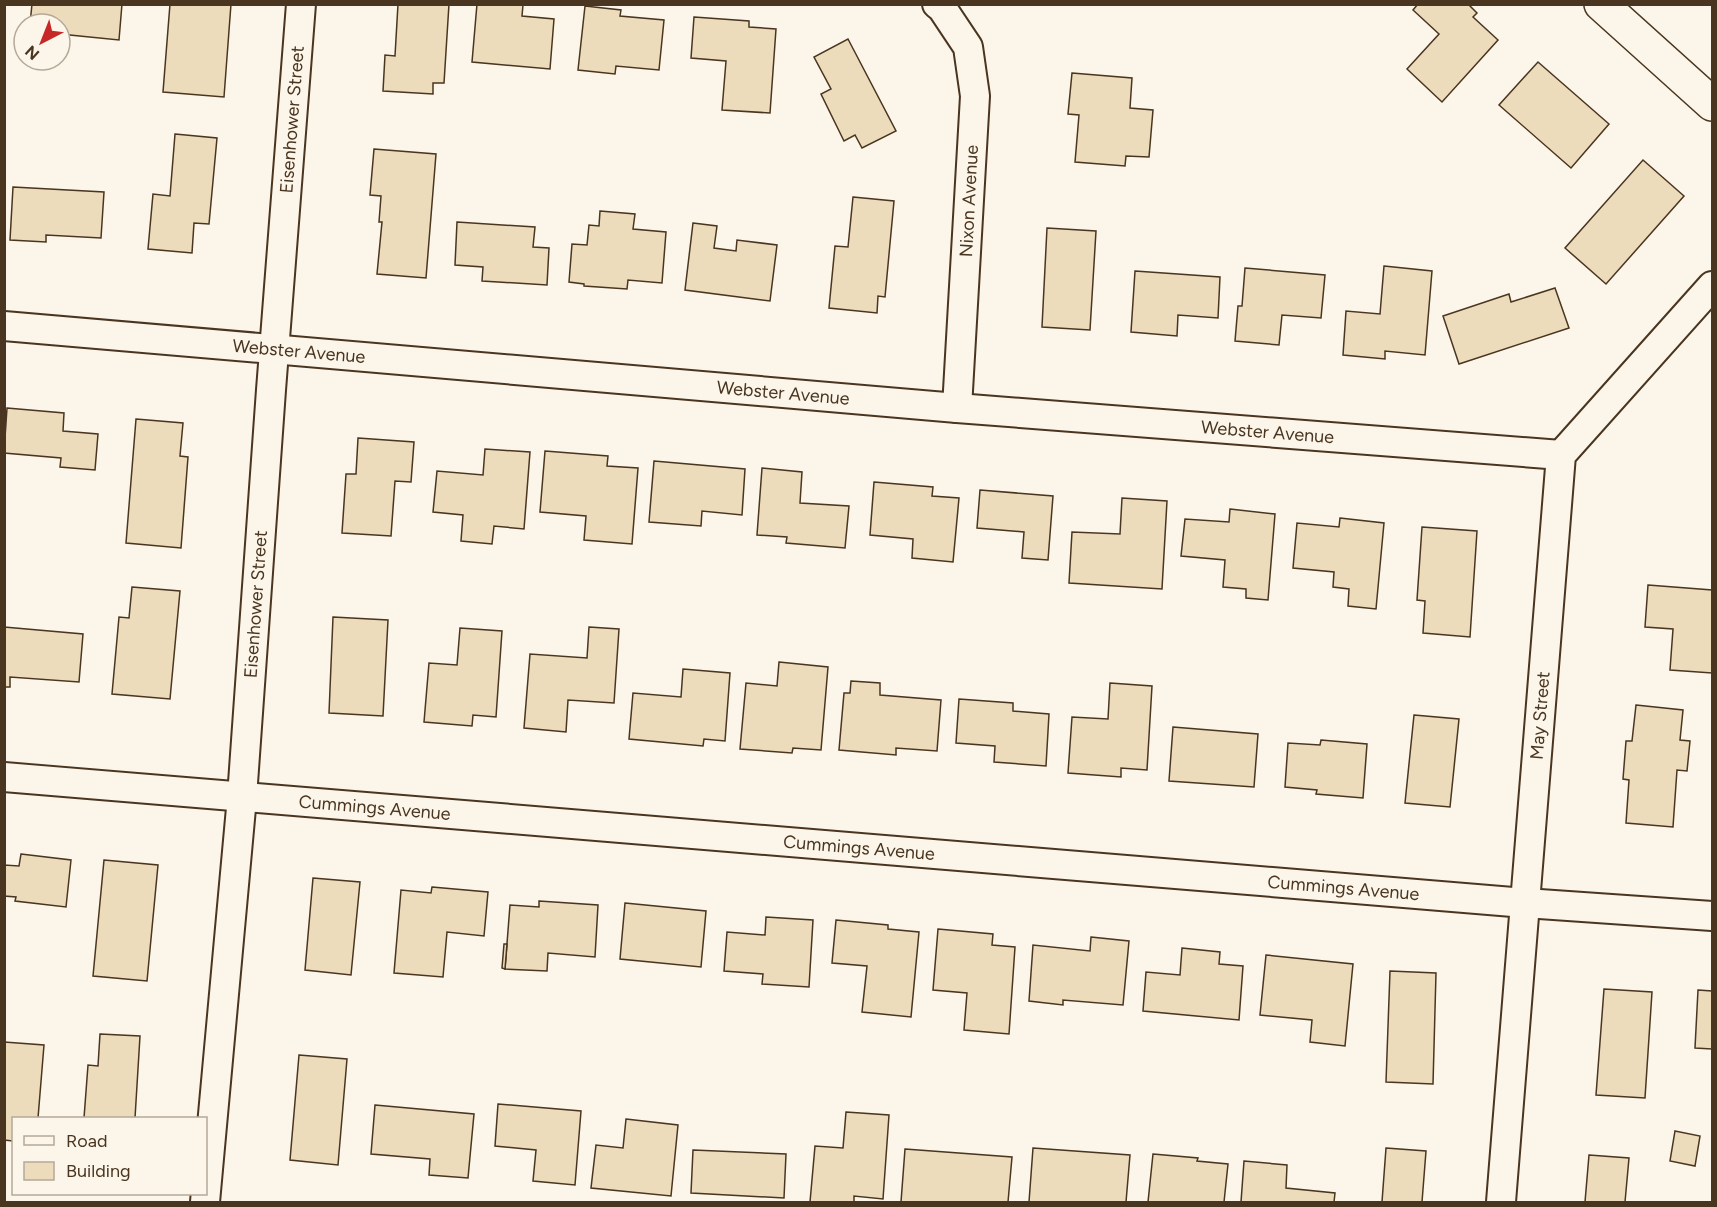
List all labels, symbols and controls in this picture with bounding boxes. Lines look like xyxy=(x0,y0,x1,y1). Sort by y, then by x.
north arrow xyxy=(12,12,72,72)
text: N xyxy=(21,42,43,64)
street label: Eisenhower Street xyxy=(275,45,309,194)
street label: Nixon Avenue xyxy=(955,144,983,258)
street label: Webster Avenue xyxy=(232,335,366,368)
street label: Webster Avenue xyxy=(716,376,851,410)
street label: Webster Avenue xyxy=(1200,416,1335,448)
street label: Eisenhower Street xyxy=(240,529,272,679)
street label: May Street xyxy=(1526,670,1555,761)
street label: Cummings Avenue xyxy=(298,790,452,825)
street label: Cummings Avenue xyxy=(782,831,936,865)
street label: Cummings Avenue xyxy=(1267,871,1420,905)
legend xyxy=(12,1117,207,1195)
text: Road xyxy=(66,1130,107,1152)
text: Building xyxy=(66,1160,131,1182)

